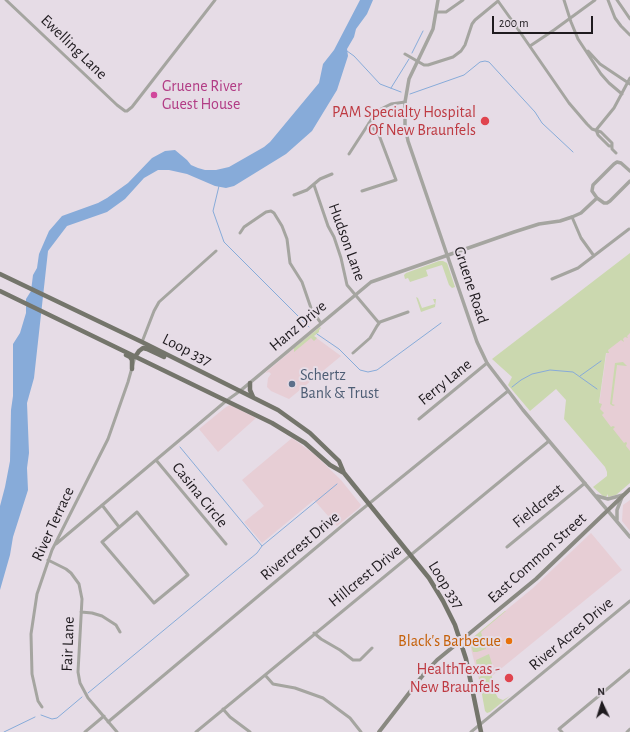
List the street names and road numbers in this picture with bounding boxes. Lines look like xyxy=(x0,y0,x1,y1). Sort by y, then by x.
street label: Ewelling Lane xyxy=(37,11,111,83)
street label: Hudson Lane xyxy=(324,201,370,283)
street label: Gruene Road xyxy=(449,244,493,326)
street label: Hanz Drive xyxy=(266,297,330,355)
street label: Loop 337 xyxy=(159,329,215,371)
street label: Ferry Lane xyxy=(414,355,476,409)
street label: Casina Circle xyxy=(168,458,232,532)
street label: Fieldcrest xyxy=(509,480,567,532)
street label: River Terrace xyxy=(27,484,79,564)
street label: Rivercrest Drive xyxy=(257,507,343,585)
street label: East Common Street xyxy=(484,509,590,607)
street label: Hillcrest Drive xyxy=(325,541,405,611)
street label: Loop 337 xyxy=(424,558,468,612)
street label: River Acres Drive xyxy=(525,593,617,675)
street label: Fair Lane xyxy=(57,616,79,672)

